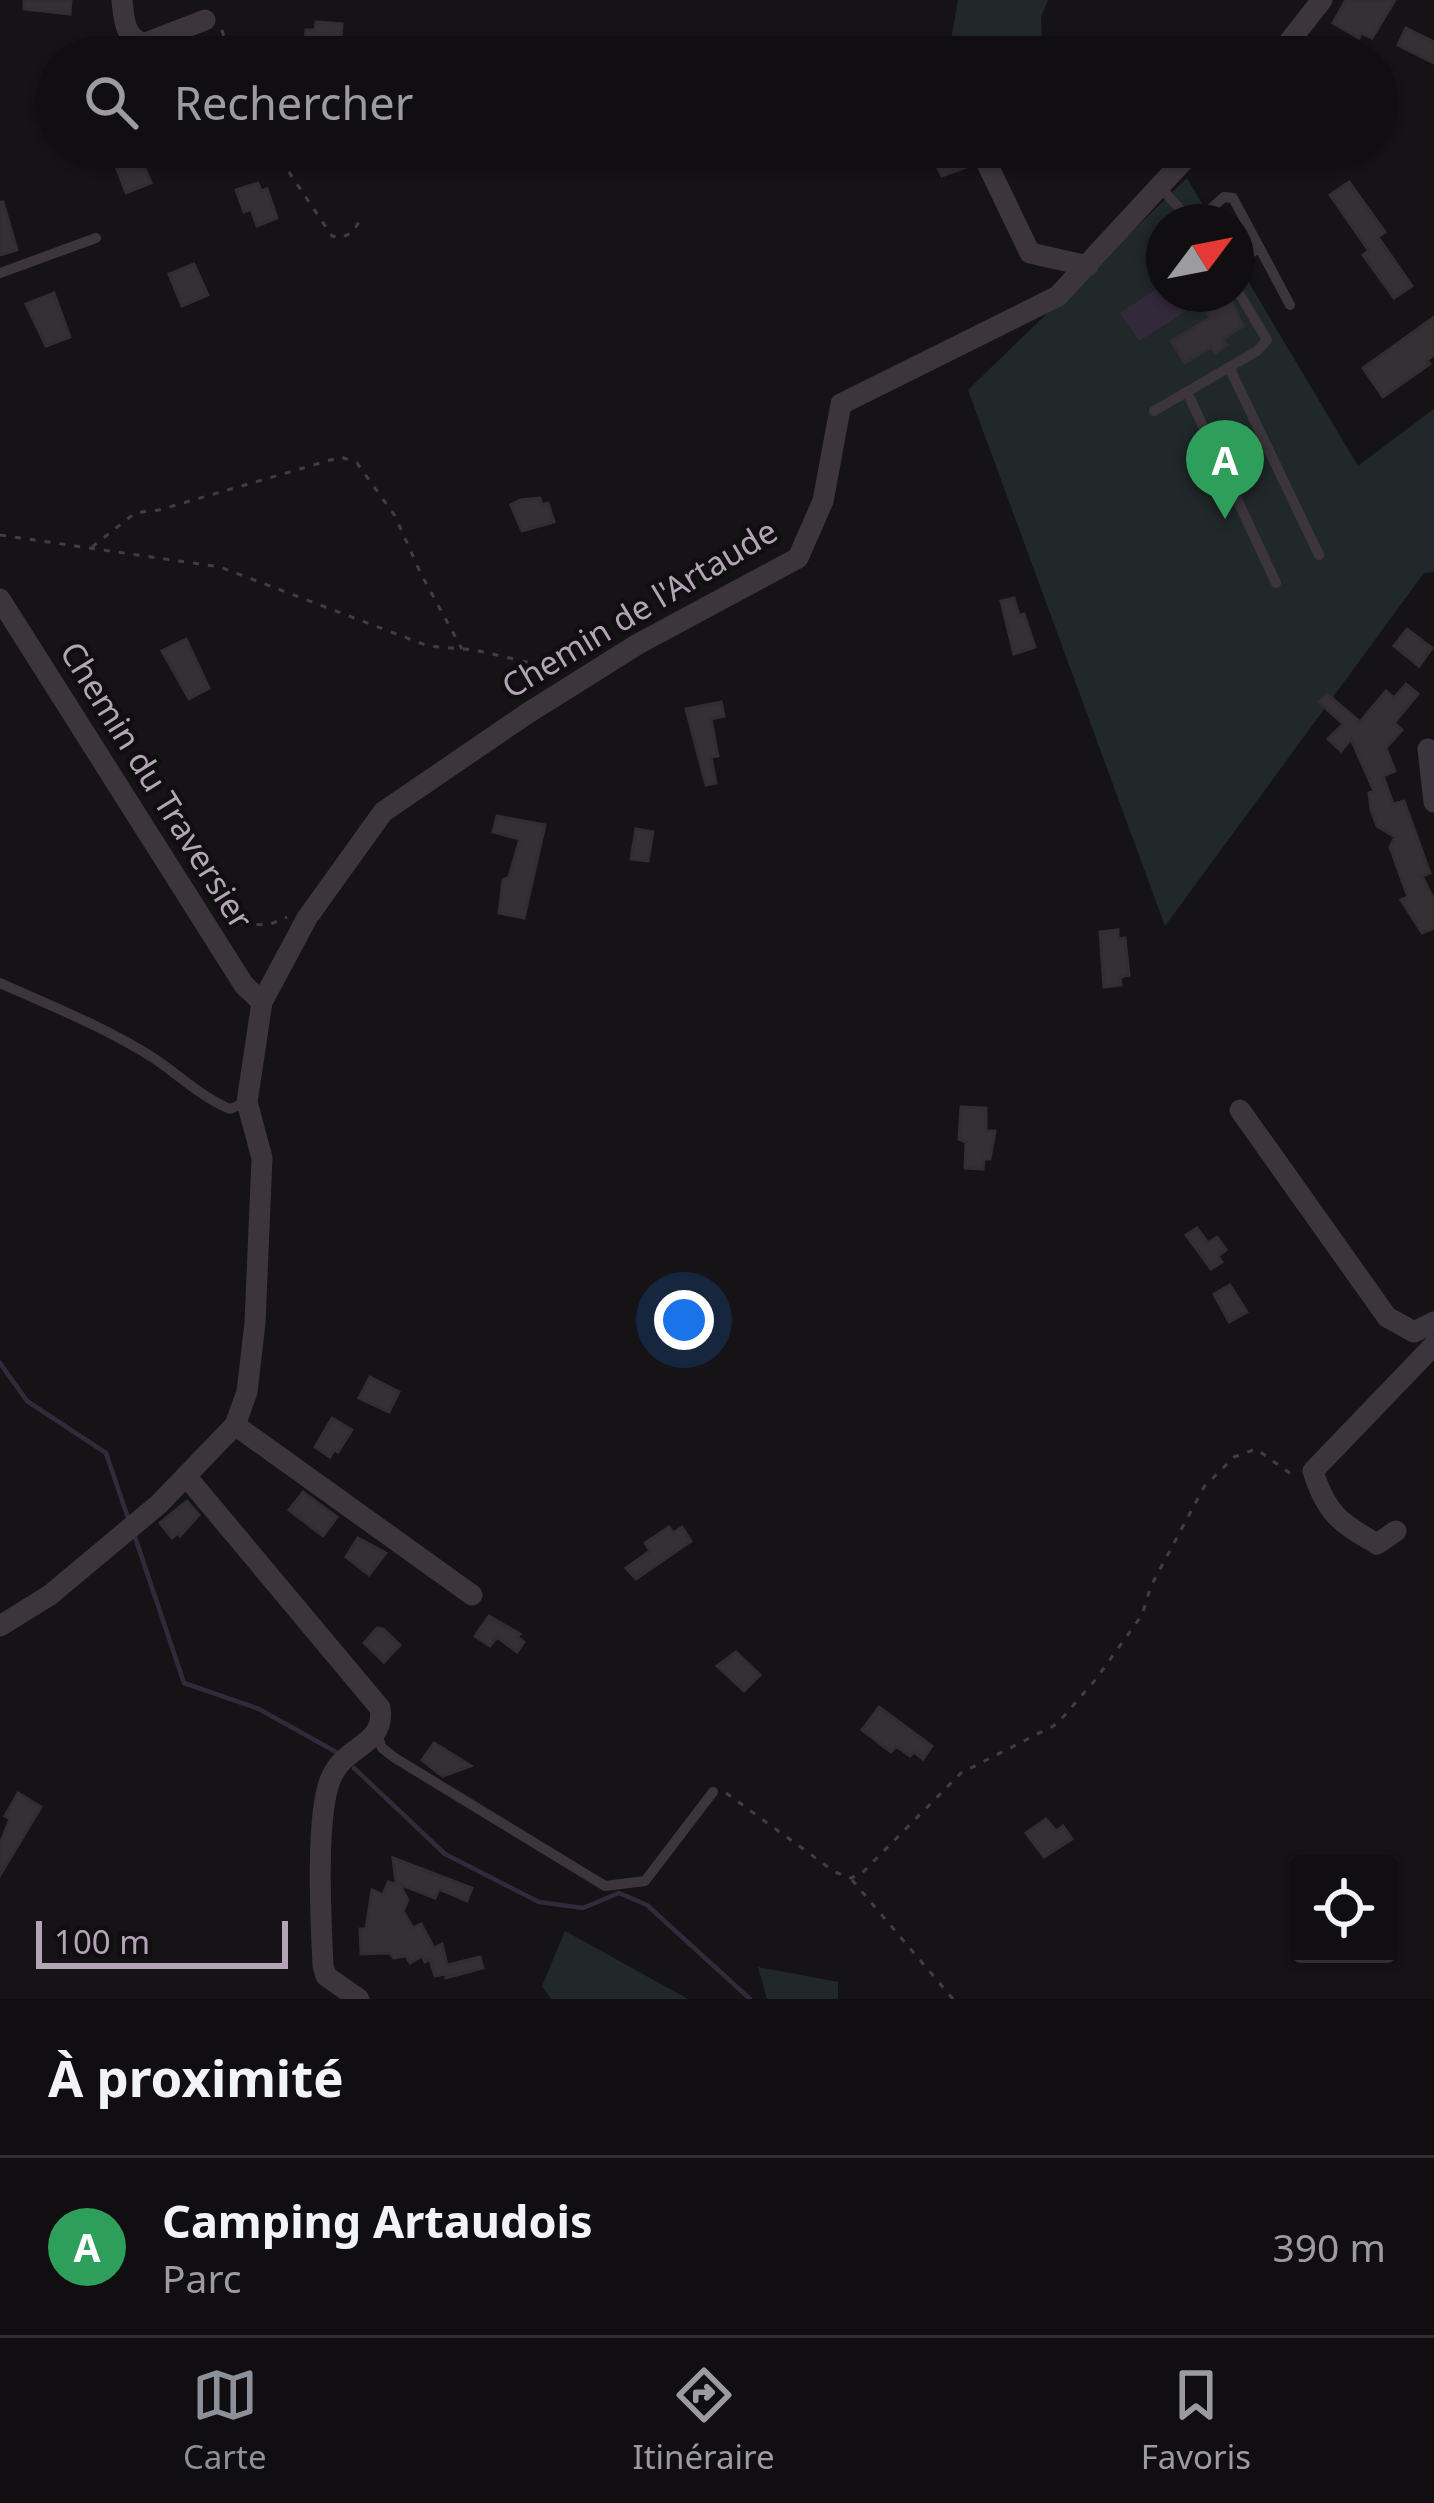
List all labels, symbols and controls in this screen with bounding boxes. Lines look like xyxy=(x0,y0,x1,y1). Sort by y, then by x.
search box xyxy=(36,36,1398,168)
icon: search xyxy=(78,69,144,135)
text: Rechercher xyxy=(174,72,413,133)
north arrow xyxy=(1146,204,1254,312)
pin: A xyxy=(1186,420,1264,519)
street label: Chemin de l'Artaude xyxy=(493,508,785,708)
street label: Chemin du Traversier xyxy=(50,633,264,938)
your location xyxy=(654,1290,714,1350)
map controls xyxy=(1290,1855,1398,1963)
button: locate xyxy=(1290,1855,1398,1963)
scale bar xyxy=(36,1915,288,1968)
text: 100 m xyxy=(54,1919,150,1964)
text: À proximité xyxy=(48,2042,344,2112)
text: Camping Artaudois xyxy=(162,2190,593,2251)
text: A xyxy=(74,2220,101,2273)
text: 390 m xyxy=(1272,2220,1386,2273)
text: Parc xyxy=(162,2251,242,2304)
tab: Carte xyxy=(183,2362,267,2479)
tab: Itinéraire xyxy=(632,2362,775,2479)
tab: Favoris xyxy=(1141,2362,1251,2479)

